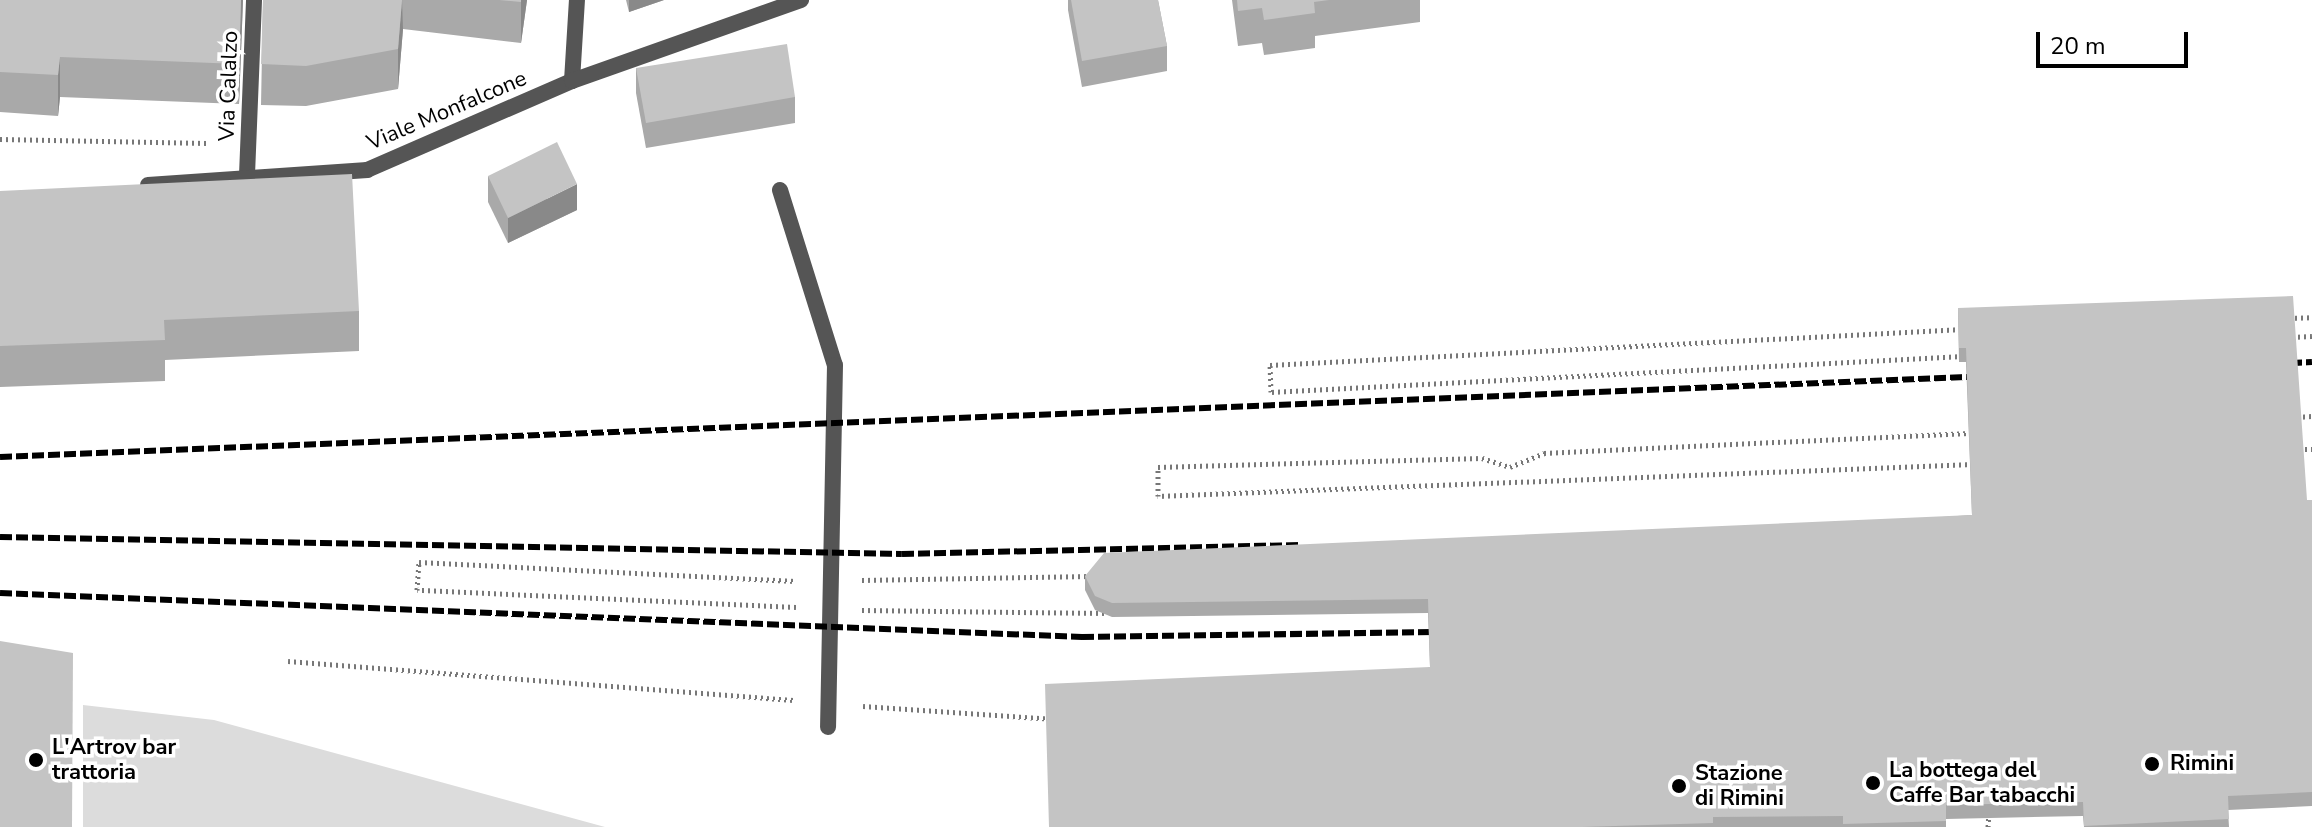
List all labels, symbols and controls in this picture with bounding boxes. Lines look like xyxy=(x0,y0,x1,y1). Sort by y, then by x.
scale bar xyxy=(2040,16,2192,66)
street label: Via Calalzo xyxy=(214,30,244,142)
text: 20 m xyxy=(2050,30,2106,62)
street label: Viale Monfalcone xyxy=(363,65,531,157)
place label: L'Artrov bar trattoria xyxy=(52,734,176,786)
marker: L'Artrov bar trattoria xyxy=(27,751,45,769)
place label: Rimini xyxy=(2170,751,2234,777)
marker: Rimini xyxy=(2141,753,2163,775)
place label: La bottega del Caffe Bar tabacchi xyxy=(1889,757,2075,808)
place label: Stazione di Rimini xyxy=(1695,760,1784,812)
marker: La bottega del Caffe Bar tabacchi xyxy=(1864,774,1882,792)
marker: Stazione di Rimini xyxy=(1670,777,1688,795)

